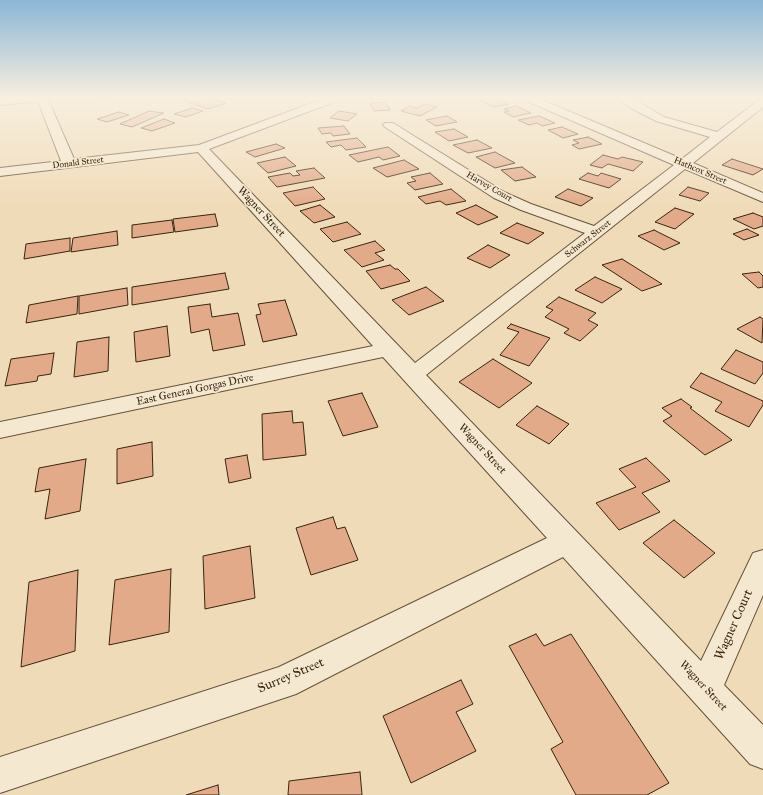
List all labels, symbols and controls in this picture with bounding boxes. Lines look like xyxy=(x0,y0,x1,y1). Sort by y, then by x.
street label: Donald Street xyxy=(52,154,104,172)
street label: Hathcox Street xyxy=(672,155,728,187)
street label: Harvey Court xyxy=(464,170,514,204)
street label: Wagner Street xyxy=(234,184,288,240)
street label: Schwarz Street xyxy=(563,218,613,260)
street label: East General Gorgas Drive xyxy=(135,371,255,409)
street label: Wagner Street xyxy=(455,421,509,477)
street label: Wagner Court xyxy=(712,587,756,663)
street label: Surrey Street xyxy=(255,655,327,697)
street label: Wagner Street xyxy=(676,658,730,714)

